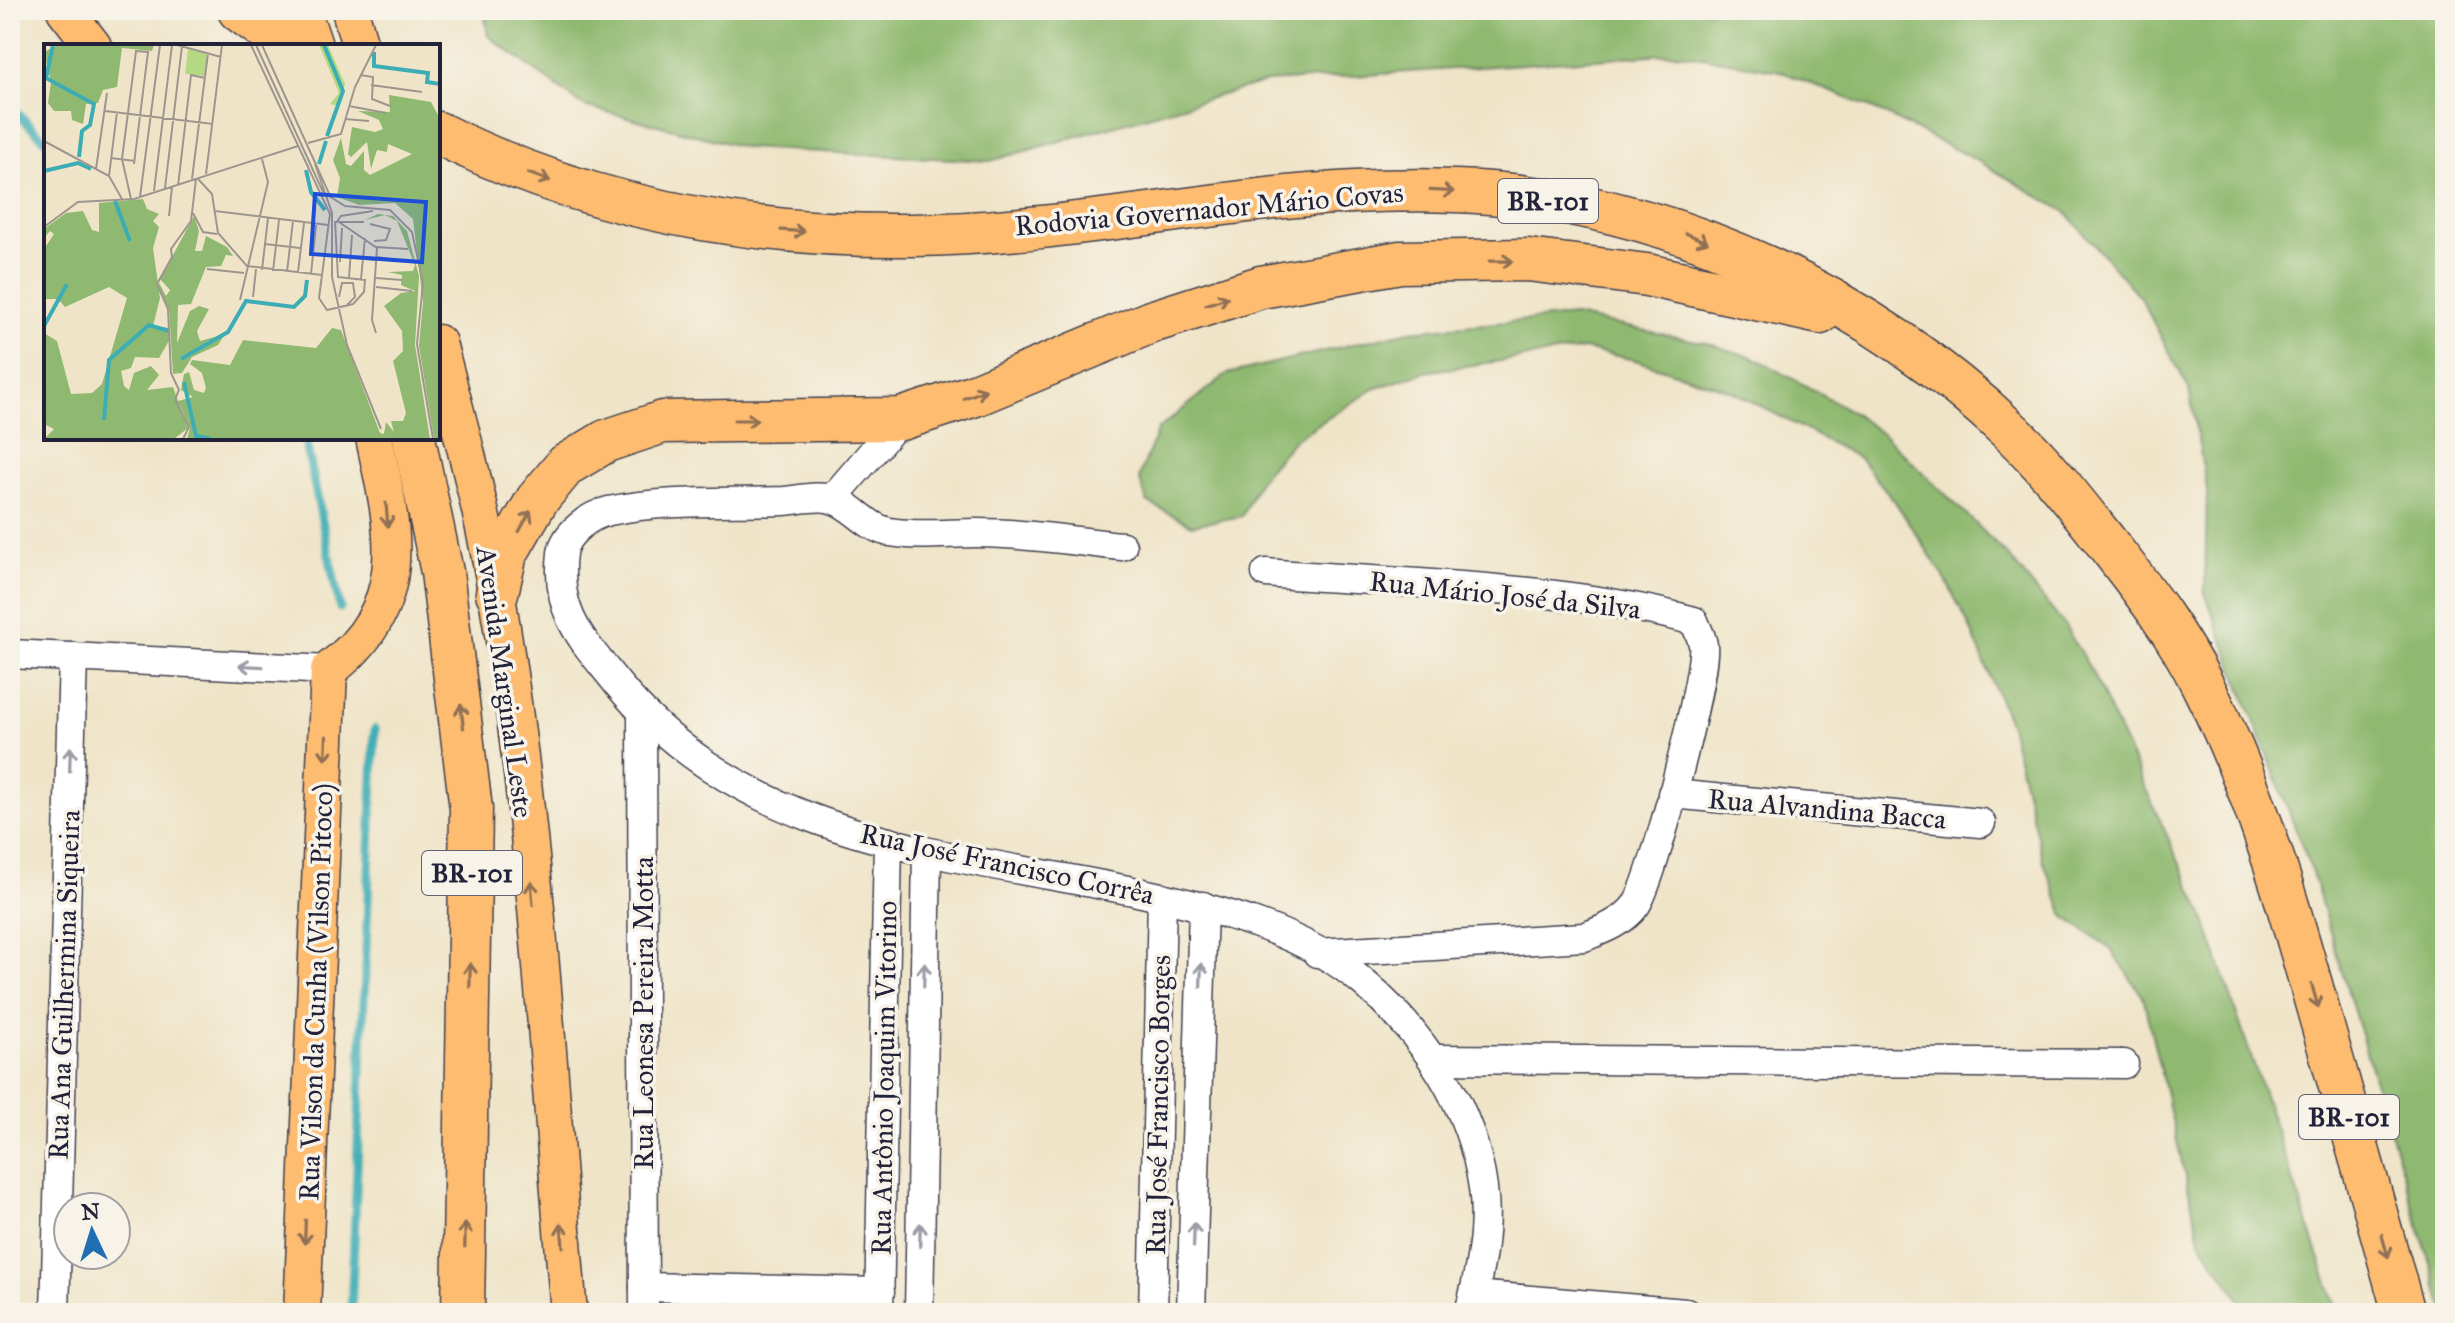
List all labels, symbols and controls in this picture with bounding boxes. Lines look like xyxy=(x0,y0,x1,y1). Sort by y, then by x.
inset map xyxy=(44,44,440,440)
one-way arrow xyxy=(526,170,551,185)
street label: Rodovia Governador Mário Covas xyxy=(1013,175,1405,243)
road number: BR-101 xyxy=(1498,179,1598,223)
one-way arrow xyxy=(1428,183,1455,198)
one-way arrow xyxy=(779,224,806,239)
one-way arrow xyxy=(1684,232,1708,247)
one-way arrow xyxy=(1487,253,1514,269)
one-way arrow xyxy=(1205,292,1230,307)
one-way arrow xyxy=(962,386,987,400)
one-way arrow xyxy=(732,412,759,428)
one-way arrow xyxy=(380,501,395,528)
one-way arrow xyxy=(518,510,533,534)
street label: Avenida Marginal Leste xyxy=(468,543,541,820)
street label: Rua Mário José da Silva xyxy=(1368,563,1642,627)
one-way arrow xyxy=(238,659,265,674)
one-way arrow xyxy=(454,703,469,730)
one-way arrow xyxy=(318,734,333,761)
one-way arrow xyxy=(62,746,78,773)
street label: Rua Alvandina Bacca xyxy=(1706,781,1948,837)
street label: Rua Vilson da Cunha (Vilson Pitoco) xyxy=(291,782,341,1202)
street label: Rua Ana Guilhermina Siqueira xyxy=(40,809,88,1161)
street label: Rua José Francisco Corrêa xyxy=(857,816,1157,912)
road number: BR-101 xyxy=(422,851,522,895)
street label: Rua Leonesa Pereira Motta xyxy=(626,856,661,1170)
one-way arrow xyxy=(524,880,539,907)
street label: Rua Antônio Joaquim Vitorino xyxy=(863,900,905,1256)
street label: Rua José Francisco Borges xyxy=(1138,955,1178,1255)
one-way arrow xyxy=(463,962,478,989)
one-way arrow xyxy=(917,962,932,989)
one-way arrow xyxy=(1193,962,1209,989)
one-way arrow xyxy=(2308,983,2323,1009)
road number: BR-101 xyxy=(2299,1095,2399,1139)
north arrow xyxy=(52,1191,132,1271)
text: N xyxy=(80,1197,101,1226)
one-way arrow xyxy=(298,1218,313,1245)
one-way arrow xyxy=(457,1222,472,1249)
one-way arrow xyxy=(554,1222,569,1249)
one-way arrow xyxy=(912,1222,928,1249)
one-way arrow xyxy=(1186,1222,1201,1249)
one-way arrow xyxy=(2379,1233,2394,1259)

